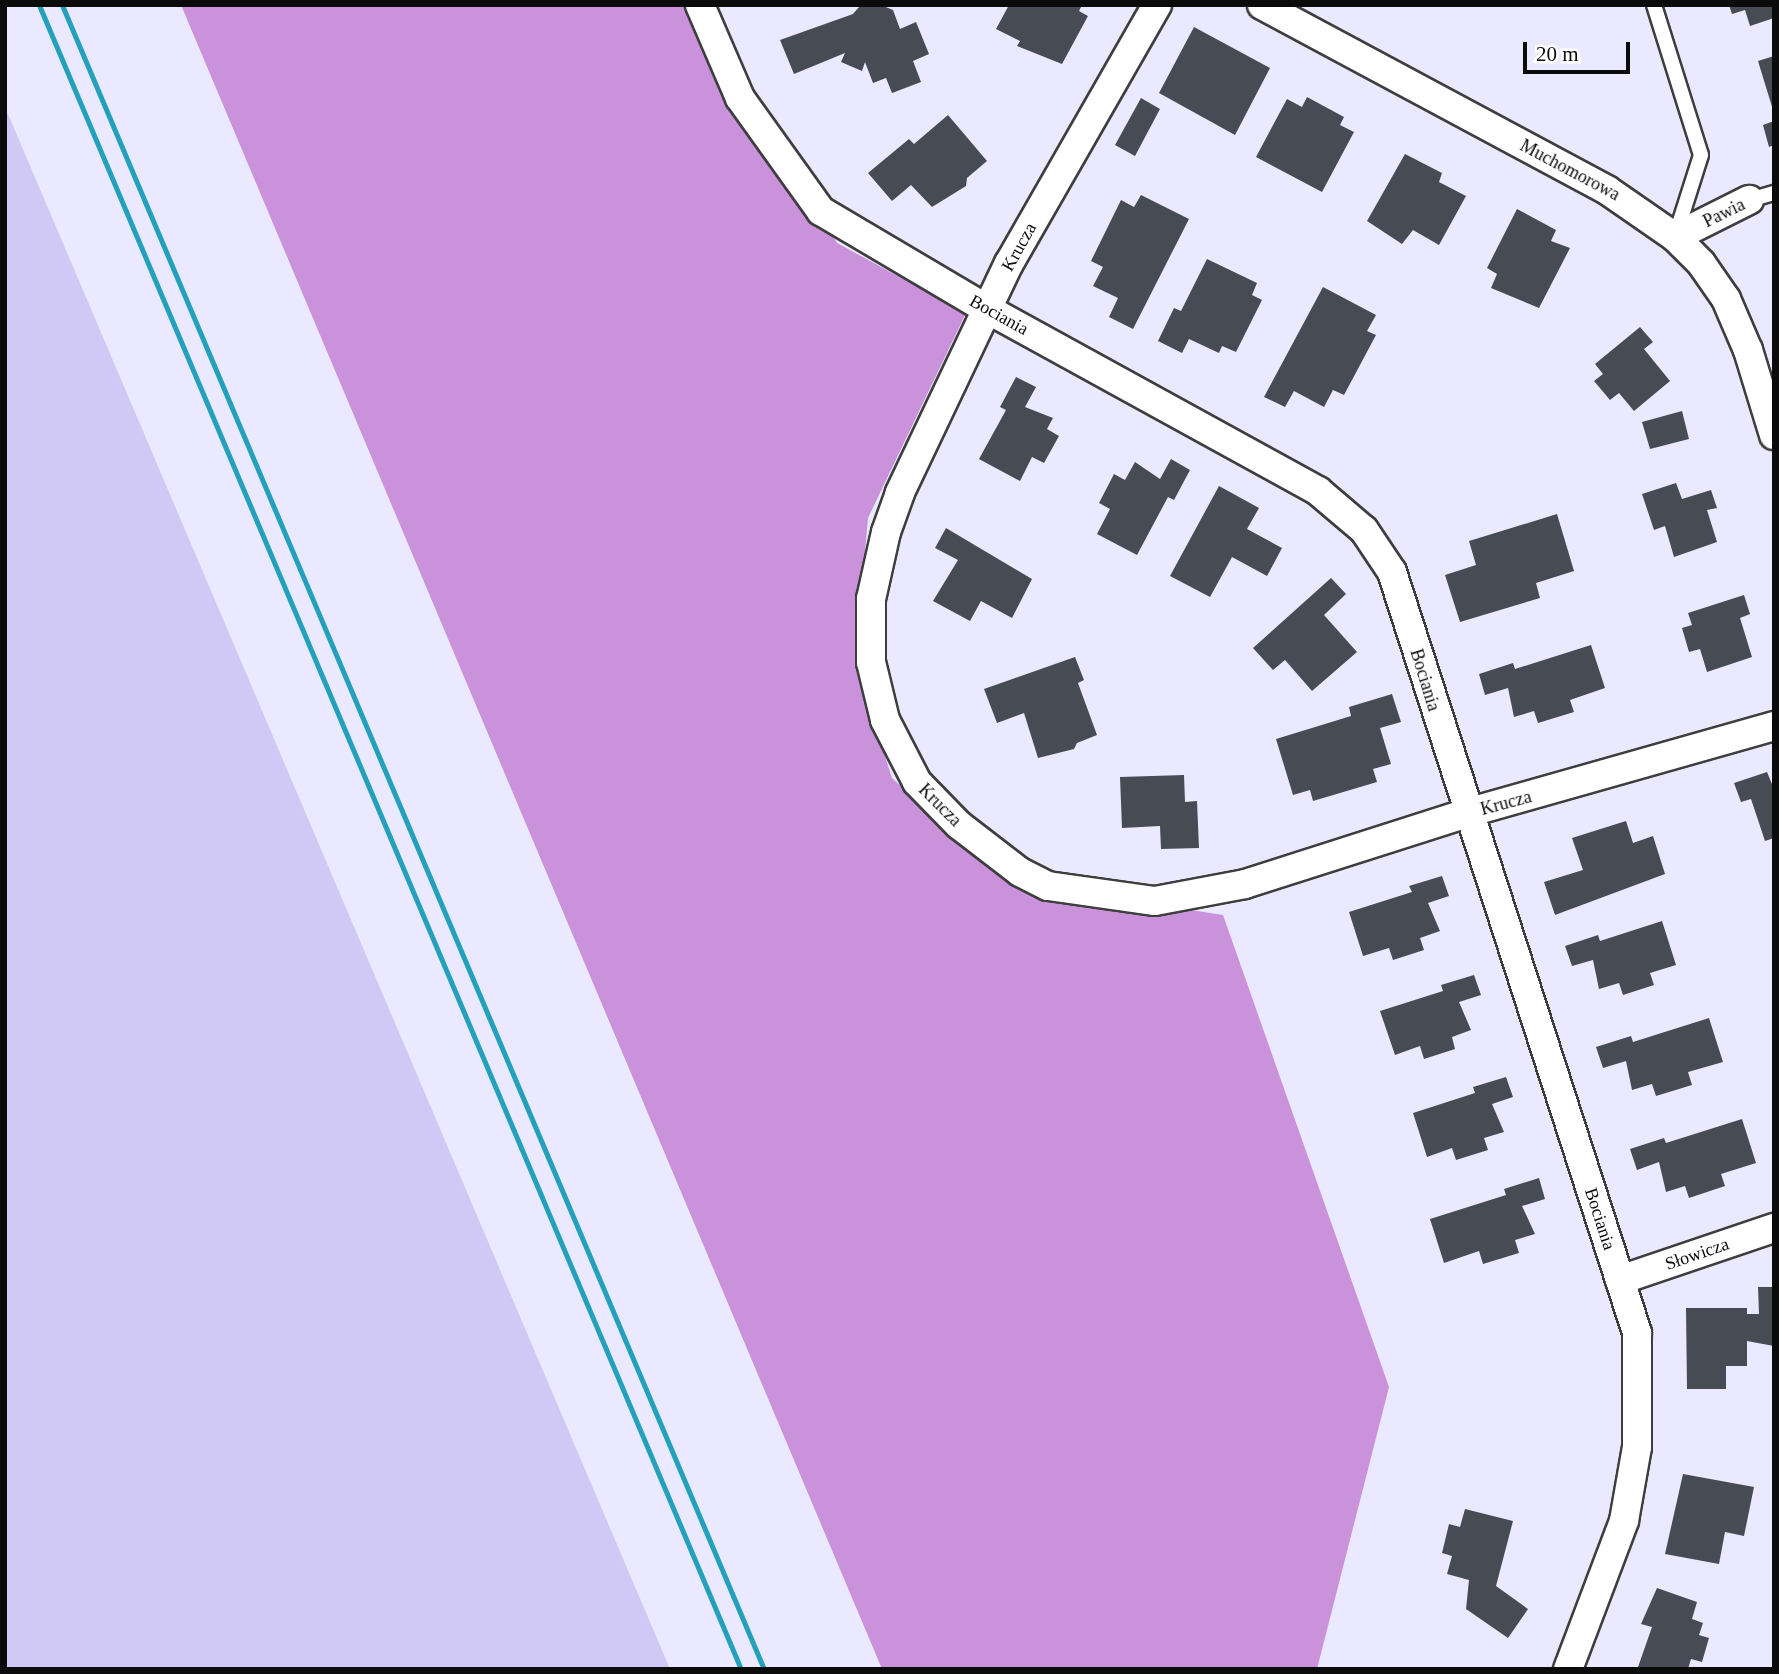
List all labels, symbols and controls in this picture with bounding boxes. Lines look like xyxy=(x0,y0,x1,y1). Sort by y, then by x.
scale bar xyxy=(1527,28,1634,72)
text: 20 m xyxy=(1536,42,1579,66)
street label: Muchomorowa xyxy=(1516,135,1624,205)
street label: Pawia xyxy=(1699,194,1749,232)
street label: Krucza xyxy=(997,219,1041,275)
street label: Bociania xyxy=(966,290,1032,340)
street label: Bociania xyxy=(1405,646,1445,714)
street label: Krucza xyxy=(914,779,966,831)
street label: Krucza xyxy=(1478,786,1534,820)
street label: Bociania xyxy=(1580,1185,1620,1253)
street label: Słowicza xyxy=(1662,1233,1732,1275)

